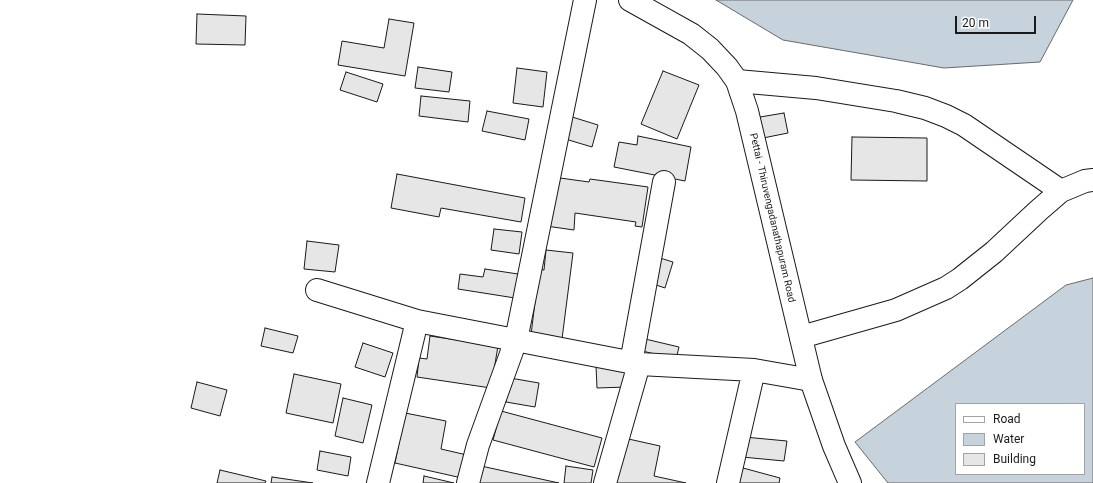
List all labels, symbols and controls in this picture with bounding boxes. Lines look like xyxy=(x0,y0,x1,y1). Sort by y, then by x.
scale bar xyxy=(957,8,1038,34)
text: 20 m xyxy=(962,16,989,30)
street label: Pettai - Thiruvengadanathapuram Road xyxy=(747,132,797,304)
legend xyxy=(955,403,1085,475)
text: Road xyxy=(993,412,1021,426)
text: Water xyxy=(993,432,1024,446)
text: Building xyxy=(993,452,1036,466)

